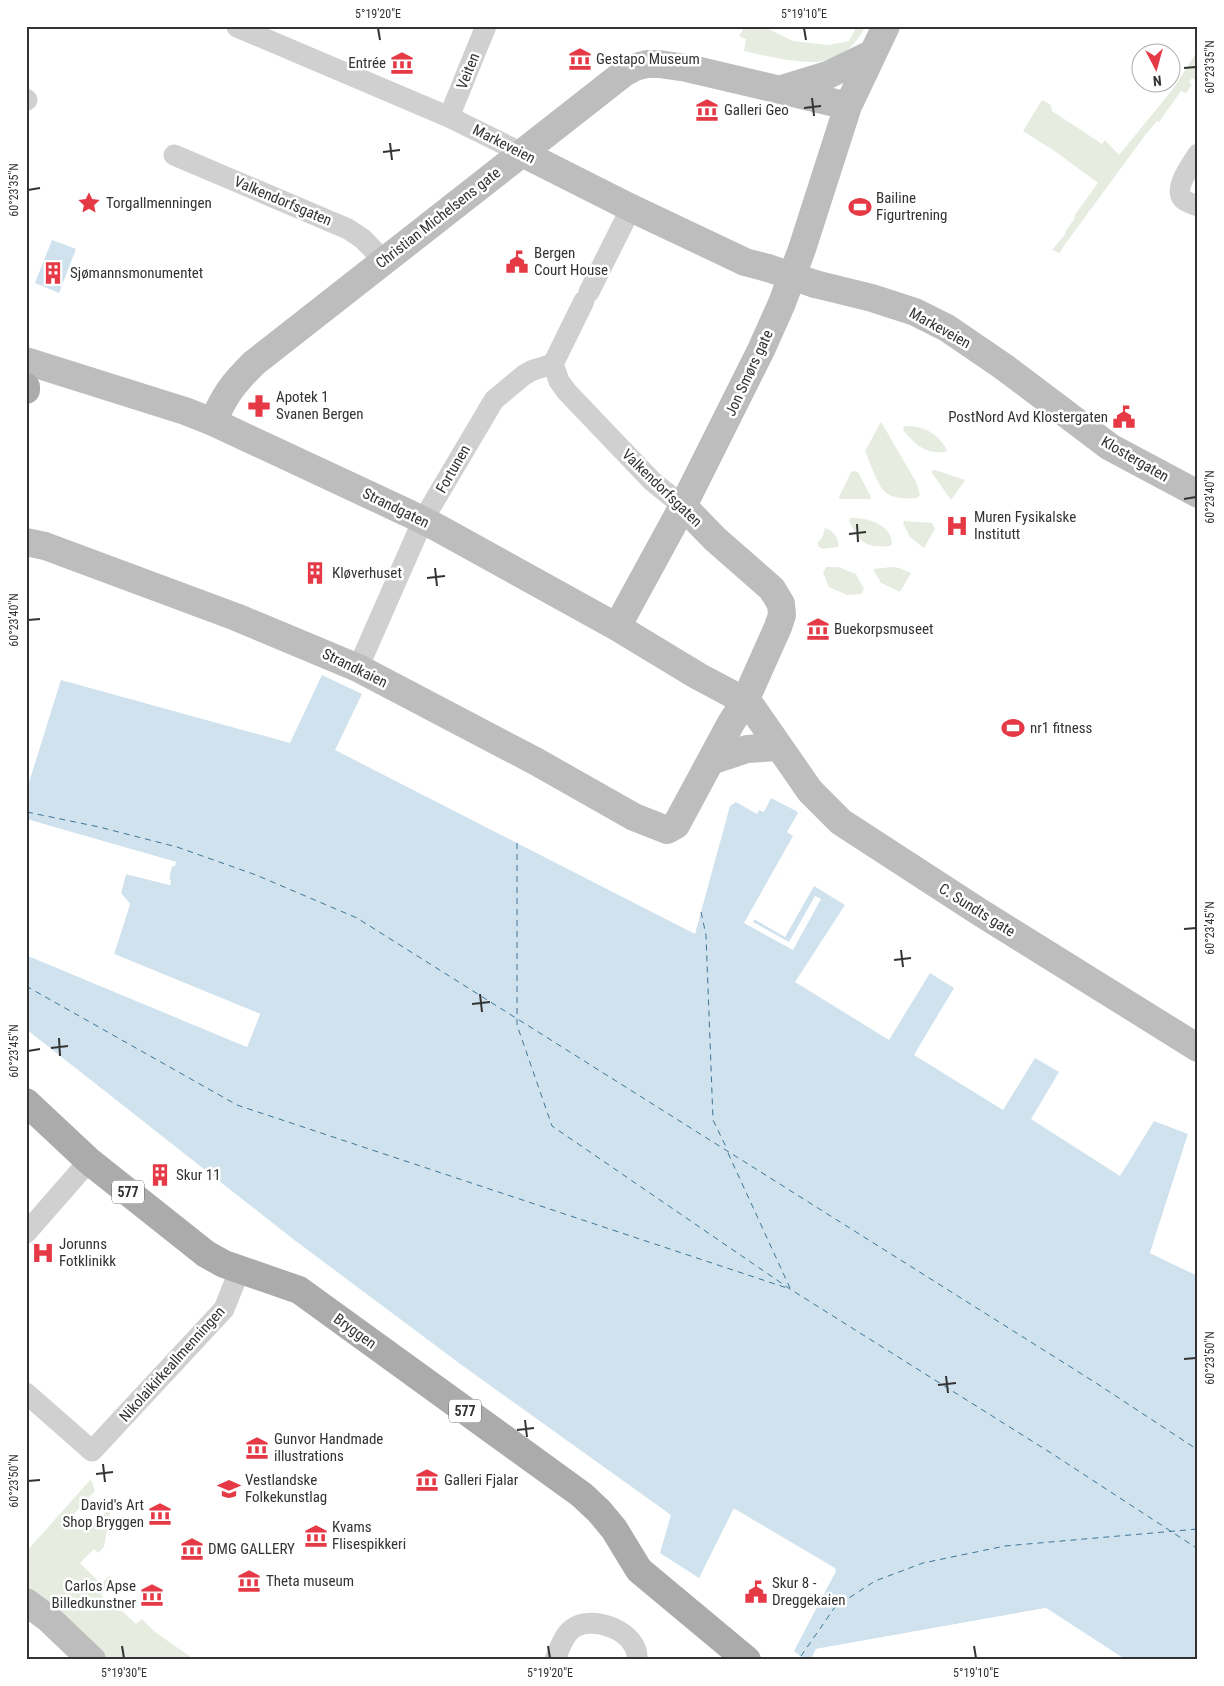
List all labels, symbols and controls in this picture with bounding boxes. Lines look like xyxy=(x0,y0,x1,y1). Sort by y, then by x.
text: 5°19'20"E xyxy=(355,7,401,21)
text: 5°19'10"E xyxy=(781,7,827,21)
text: 60°23'35"N xyxy=(1203,40,1217,94)
north arrow xyxy=(1132,42,1182,92)
museum icon: Gestapo Museum xyxy=(567,46,593,72)
museum icon: Entrée xyxy=(389,50,415,76)
street label: Veiten xyxy=(453,50,483,92)
place label: Gestapo Museum xyxy=(596,50,700,68)
place label: Entrée xyxy=(348,54,386,72)
text: N xyxy=(1152,73,1162,89)
museum icon: Galleri Geo xyxy=(694,97,720,123)
place label: Galleri Geo xyxy=(724,101,789,119)
street label: Markeveien xyxy=(470,121,538,167)
text: 60°23'35"N xyxy=(7,163,21,217)
street label: Christian Michelsens gate xyxy=(372,164,504,272)
street label: Valkendorfsgaten xyxy=(232,172,334,230)
place label: Bailine Figurtrening xyxy=(876,189,948,224)
place icon: Torgallmenningen xyxy=(76,190,102,216)
place label: Torgallmenningen xyxy=(106,194,212,212)
sports icon: Bailine Figurtrening xyxy=(847,194,873,220)
place label: Bergen Court House xyxy=(534,244,608,279)
public building icon: Bergen Court House xyxy=(504,249,530,275)
building icon: Sjømannsmonumentet xyxy=(40,260,66,286)
place label: Sjømannsmonumentet xyxy=(70,264,203,282)
street label: Markeveien xyxy=(906,304,974,352)
street label: Jon Smørs gate xyxy=(721,327,777,419)
place label: Apotek 1 Svanen Bergen xyxy=(276,388,364,423)
pharmacy icon: Apotek 1 Svanen Bergen xyxy=(246,393,272,419)
public building icon: PostNord Avd Klostergaten xyxy=(1111,404,1137,430)
place label: PostNord Avd Klostergaten xyxy=(948,408,1108,426)
street label: Klostergaten xyxy=(1098,432,1172,486)
street label: Fortunen xyxy=(432,442,474,496)
street label: Valkendorfsgaten xyxy=(618,445,706,531)
text: 60°23'40"N xyxy=(1203,470,1217,524)
street label: Strandgaten xyxy=(360,484,432,532)
place label: Muren Fysikalske Institutt xyxy=(974,508,1076,543)
hospital icon: Muren Fysikalske Institutt xyxy=(944,513,970,539)
building icon: Kløverhuset xyxy=(302,560,328,586)
place label: Kløverhuset xyxy=(332,564,402,582)
text: 60°23'40"N xyxy=(7,593,21,647)
museum icon: Buekorpsmuseet xyxy=(805,616,831,642)
place label: Buekorpsmuseet xyxy=(834,620,933,638)
street label: Strandkaien xyxy=(320,645,390,691)
sports icon: nr1 fitness xyxy=(1000,715,1026,741)
place label: nr1 fitness xyxy=(1030,719,1093,737)
street label: C. Sundts gate xyxy=(936,879,1018,941)
text: 60°23'45"N xyxy=(1203,901,1217,955)
text: 60°23'45"N xyxy=(7,1024,21,1078)
building icon: Skur 11 xyxy=(147,1162,173,1188)
place label: Skur 11 xyxy=(176,1166,221,1184)
road number: 577 xyxy=(112,1180,144,1204)
place label: Jorunns Fotklinikk xyxy=(59,1235,116,1270)
hospital icon: Jorunns Fotklinikk xyxy=(30,1240,56,1266)
street label: Nikolaikirkeallmenningen xyxy=(116,1303,228,1425)
street label: Bryggen xyxy=(330,1310,380,1352)
text: 60°23'50"N xyxy=(1203,1331,1217,1385)
road number: 577 xyxy=(449,1400,481,1422)
place label: Gunvor Handmade illustrations xyxy=(274,1430,383,1465)
museum icon: Gunvor Handmade illustrations xyxy=(244,1435,270,1461)
text: 60°23'50"N xyxy=(7,1454,21,1508)
museum icon: Galleri Fjalar xyxy=(414,1467,440,1493)
place label: Vestlandske Folkekunstlag xyxy=(245,1471,327,1506)
place label: Galleri Fjalar xyxy=(444,1471,519,1489)
school or university icon: Vestlandske Folkekunstlag xyxy=(216,1476,242,1502)
place label: David's Art Shop Bryggen xyxy=(62,1496,144,1531)
museum icon: David's Art Shop Bryggen xyxy=(147,1501,173,1527)
place label: Kvams Flisespikkeri xyxy=(332,1518,406,1553)
museum icon: Kvams Flisespikkeri xyxy=(303,1523,329,1549)
museum icon: DMG GALLERY xyxy=(179,1536,205,1562)
place label: DMG GALLERY xyxy=(208,1540,295,1558)
museum icon: Theta museum xyxy=(236,1568,262,1594)
place label: Theta museum xyxy=(266,1572,354,1590)
place label: Skur 8 - Dreggekaien xyxy=(772,1574,846,1609)
place label: Carlos Apse Billedkunstner xyxy=(52,1577,136,1612)
public building icon: Skur 8 - Dreggekaien xyxy=(743,1579,769,1605)
museum icon: Carlos Apse Billedkunstner xyxy=(139,1582,165,1608)
text: 5°19'30"E xyxy=(101,1666,147,1680)
text: 5°19'20"E xyxy=(527,1666,573,1680)
text: 5°19'10"E xyxy=(953,1666,999,1680)

